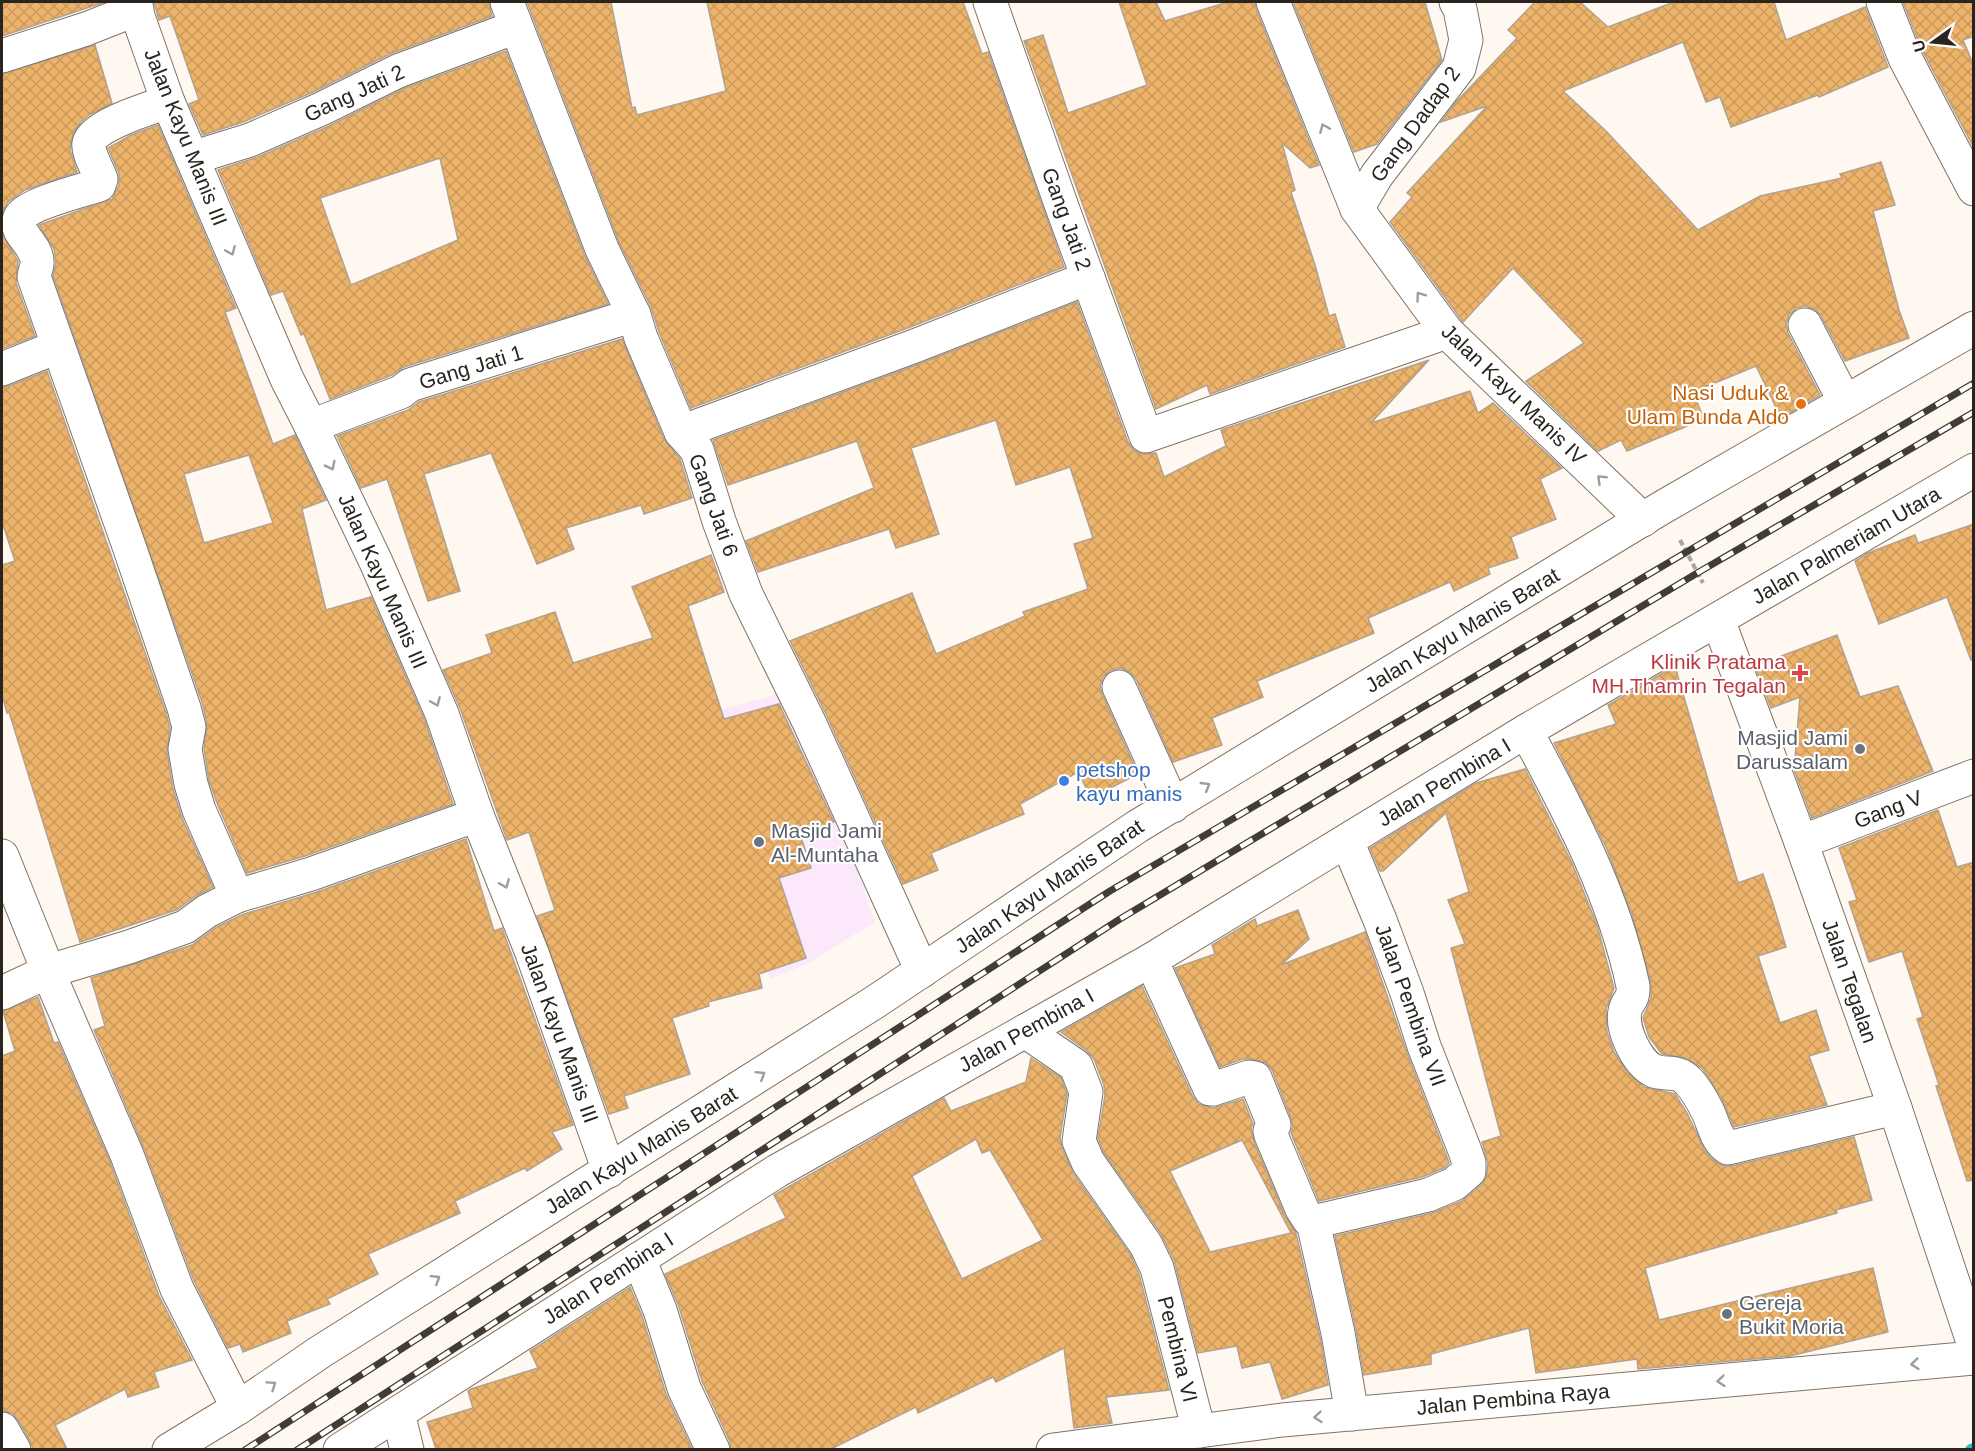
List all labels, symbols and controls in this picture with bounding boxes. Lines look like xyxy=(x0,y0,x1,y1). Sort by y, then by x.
north arrow xyxy=(1903,12,1963,72)
text: U xyxy=(1909,38,1929,54)
street label: Jalan Kayu Manis III xyxy=(140,45,232,229)
street label: Gang Jati 2 xyxy=(300,60,408,126)
street label: Gang Dadap 2 xyxy=(1366,62,1464,186)
one-way arrow xyxy=(1319,123,1331,134)
street label: Gang Jati 2 xyxy=(1038,165,1096,273)
one-way arrow xyxy=(224,245,236,256)
one-way arrow xyxy=(1417,291,1428,302)
street label: Jalan Kayu Manis IV xyxy=(1437,319,1591,469)
street label: Gang Jati 1 xyxy=(416,340,526,394)
place label: Nasi Uduk & Ulam Bunda Aldo xyxy=(1627,381,1789,428)
marker: Nasi Uduk & Ulam Bunda Aldo xyxy=(1794,397,1808,411)
street label: Gang Jati 6 xyxy=(685,451,743,559)
one-way arrow xyxy=(323,460,335,471)
one-way arrow xyxy=(1597,475,1608,486)
street label: Jalan Palmeriam Utara xyxy=(1748,481,1945,608)
street label: Jalan Kayu Manis III xyxy=(334,490,432,672)
street label: Jalan Kayu Manis Barat xyxy=(1361,563,1563,697)
place label: Klinik Pratama MH.Thamrin Tegalan xyxy=(1591,650,1786,697)
marker: Klinik Pratama MH.Thamrin Tegalan xyxy=(1791,664,1809,682)
one-way arrow xyxy=(429,695,441,706)
place label: Masjid Jami Darussalam xyxy=(1736,726,1848,773)
street label: Jalan Pembina I xyxy=(1374,733,1514,831)
marker: Masjid Jami Darussalam xyxy=(1853,742,1867,756)
place label: petshop kayu manis xyxy=(1076,758,1182,805)
marker: petshop kayu manis xyxy=(1057,774,1071,788)
one-way arrow xyxy=(1200,781,1210,793)
street label: Gang V xyxy=(1851,786,1925,832)
street label: Jalan Kayu Manis Barat xyxy=(951,814,1147,958)
place label: Masjid Jami Al-Muntaha xyxy=(771,819,882,866)
marker: Masjid Jami Al-Muntaha xyxy=(752,835,766,849)
one-way arrow xyxy=(497,878,510,889)
street label: Jalan Tegalan xyxy=(1818,916,1882,1046)
street label: Jalan Pembina VII xyxy=(1371,921,1451,1089)
street label: Jalan Kayu Manis III xyxy=(517,940,603,1126)
street label: Jalan Pembina I xyxy=(955,983,1097,1077)
one-way arrow xyxy=(755,1070,765,1082)
street label: Jalan Kayu Manis Barat xyxy=(541,1081,741,1219)
street label: Jalan Pembina I xyxy=(539,1227,677,1329)
one-way arrow xyxy=(429,1275,440,1286)
place label: Gereja Bukit Moria xyxy=(1739,1291,1844,1338)
street label: Pembina VI xyxy=(1154,1294,1202,1404)
marker: Gereja Bukit Moria xyxy=(1720,1307,1734,1321)
one-way arrow xyxy=(1911,1357,1920,1370)
one-way arrow xyxy=(1717,1374,1726,1387)
street label: Jalan Pembina Raya xyxy=(1415,1379,1611,1419)
one-way arrow xyxy=(265,1381,276,1392)
one-way arrow xyxy=(1313,1410,1322,1423)

